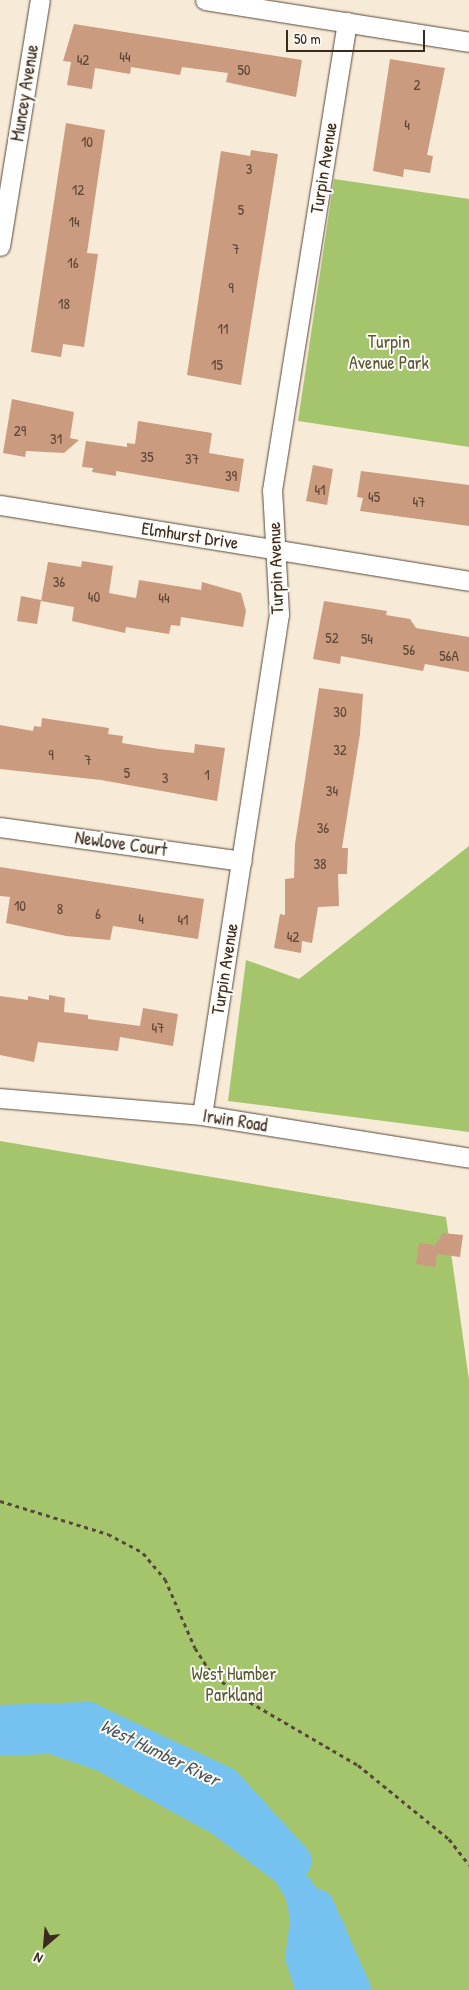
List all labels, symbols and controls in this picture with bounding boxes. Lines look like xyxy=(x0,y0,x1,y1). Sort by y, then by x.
scale bar xyxy=(289,20,428,52)
text: 50 m xyxy=(294,28,321,49)
street label: Muncey Avenue xyxy=(7,43,43,143)
house number: 44 xyxy=(119,48,131,66)
house number: 42 xyxy=(77,51,89,69)
house number: 50 xyxy=(237,61,251,79)
house number: 2 xyxy=(413,76,421,94)
house number: 4 xyxy=(404,116,410,134)
street label: Turpin Avenue xyxy=(306,121,342,215)
house number: 10 xyxy=(81,133,93,151)
house number: 3 xyxy=(246,160,252,178)
house number: 12 xyxy=(72,181,84,199)
house number: 5 xyxy=(238,201,244,219)
house number: 14 xyxy=(68,213,80,231)
house number: 7 xyxy=(232,240,240,258)
house number: 16 xyxy=(67,254,79,272)
house number: 9 xyxy=(228,279,234,297)
house number: 18 xyxy=(58,295,70,313)
house number: 11 xyxy=(218,320,228,338)
park label: Turpin Avenue Park xyxy=(349,332,429,374)
house number: 15 xyxy=(211,356,223,374)
house number: 29 xyxy=(14,422,26,440)
house number: 31 xyxy=(50,430,62,448)
house number: 35 xyxy=(140,448,154,466)
house number: 37 xyxy=(185,450,199,468)
house number: 39 xyxy=(225,467,237,485)
house number: 41 xyxy=(314,481,326,499)
house number: 45 xyxy=(368,488,380,506)
house number: 47 xyxy=(412,493,426,511)
street label: Elmhurst Drive xyxy=(140,518,240,554)
street label: Turpin Avenue xyxy=(264,522,288,614)
house number: 36 xyxy=(53,573,65,591)
house number: 40 xyxy=(88,588,100,606)
house number: 44 xyxy=(158,589,170,607)
house number: 52 xyxy=(325,629,339,647)
house number: 54 xyxy=(361,630,373,648)
house number: 56 xyxy=(403,641,415,659)
house number: 56A xyxy=(439,647,459,665)
house number: 30 xyxy=(333,703,347,721)
house number: 32 xyxy=(333,741,347,759)
house number: 9 xyxy=(48,746,54,764)
house number: 7 xyxy=(84,751,92,769)
house number: 5 xyxy=(124,764,130,782)
house number: 1 xyxy=(204,766,210,784)
house number: 3 xyxy=(162,769,168,787)
house number: 34 xyxy=(326,782,338,800)
house number: 36 xyxy=(317,819,329,837)
street label: Newlove Court xyxy=(73,827,169,861)
house number: 38 xyxy=(313,855,327,873)
house number: 10 xyxy=(14,897,26,915)
house number: 8 xyxy=(57,900,63,918)
house number: 6 xyxy=(95,905,101,923)
house number: 4 xyxy=(138,910,144,928)
house number: 41 xyxy=(177,911,189,929)
street label: Turpin Avenue xyxy=(207,922,243,1016)
house number: 42 xyxy=(287,928,299,946)
house number: 47 xyxy=(151,1019,165,1037)
street label: Irwin Road xyxy=(201,1105,269,1137)
park label: West Humber Parkland xyxy=(192,1664,276,1706)
water label: West Humber River xyxy=(97,1714,223,1792)
north arrow xyxy=(20,1920,70,1970)
text: N xyxy=(30,1949,46,1969)

